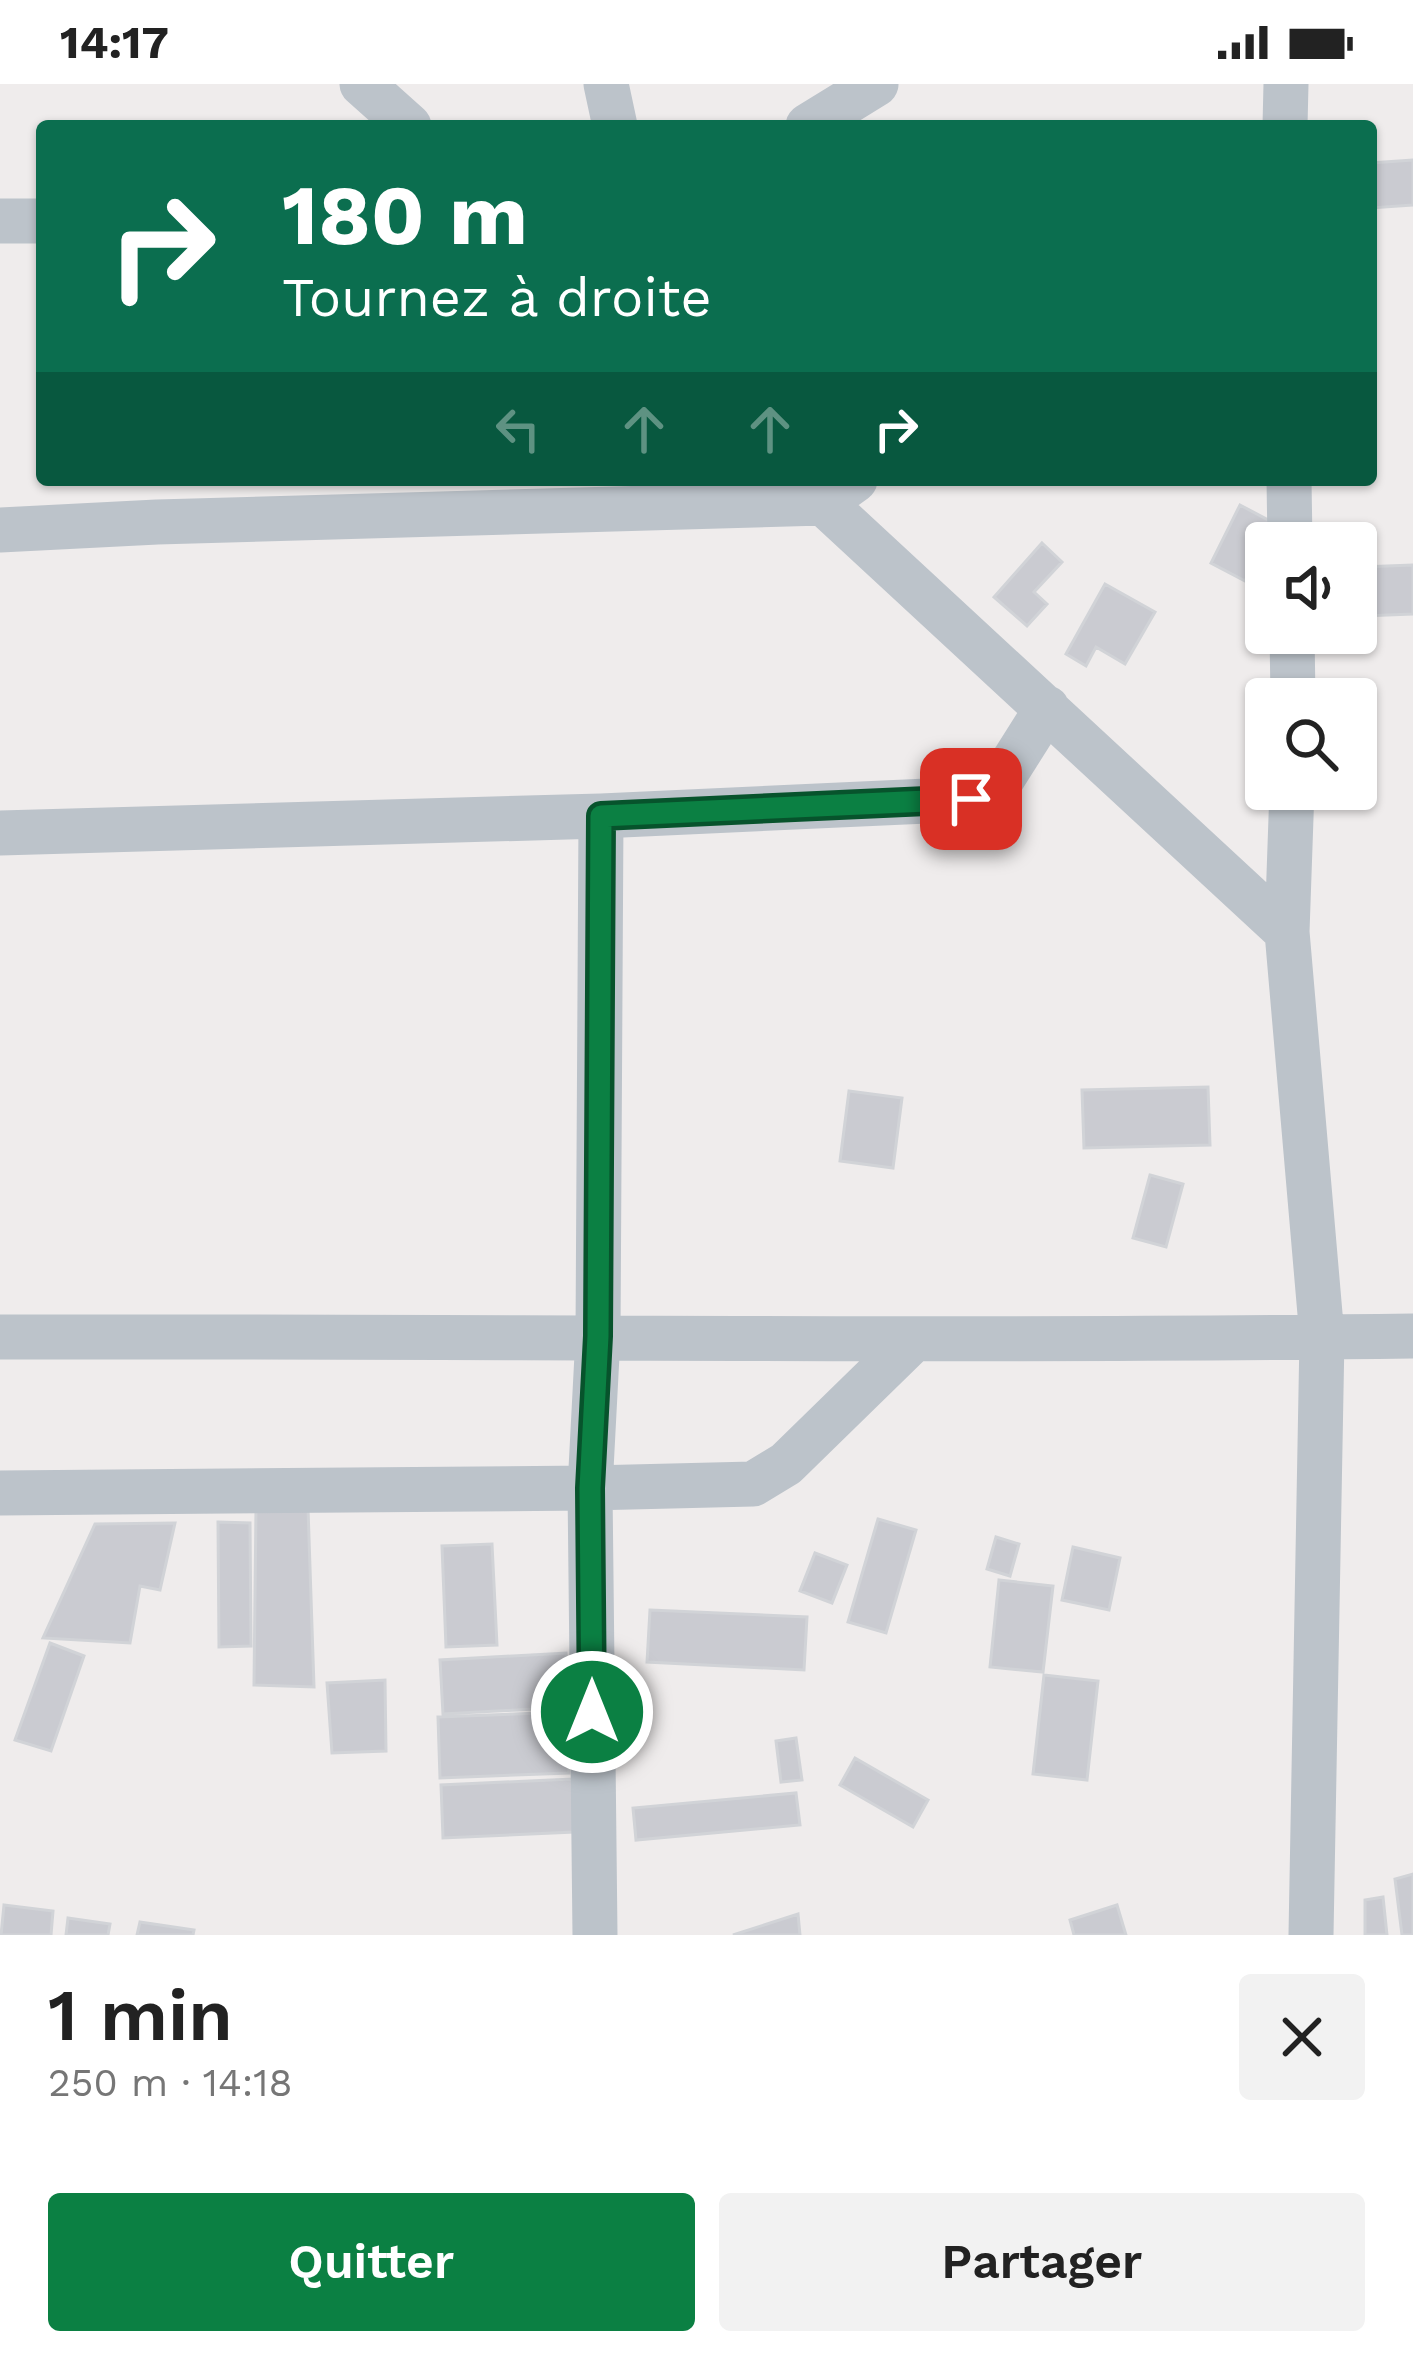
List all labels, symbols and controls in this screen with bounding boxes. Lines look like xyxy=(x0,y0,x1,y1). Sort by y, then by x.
text: 14:17 xyxy=(60,16,169,69)
text: 180 m xyxy=(282,166,528,264)
icon: right xyxy=(84,168,240,324)
text: Tournez à droite xyxy=(282,266,712,329)
icon: left xyxy=(485,396,551,462)
icon: ahead xyxy=(611,396,677,462)
icon: ahead xyxy=(737,396,803,462)
icon: right xyxy=(863,396,929,462)
map controls xyxy=(1245,522,1377,810)
button: sound xyxy=(1245,522,1377,654)
button: search xyxy=(1245,678,1377,810)
pin xyxy=(920,748,1022,850)
icon: arrive xyxy=(938,766,1004,832)
position arrow xyxy=(529,1649,655,1775)
text: 1 min xyxy=(48,1973,233,2057)
button: close xyxy=(1239,1974,1365,2100)
text: 250 m · 14:18 xyxy=(48,2060,293,2105)
button: Quitter xyxy=(48,2193,695,2331)
button: Partager xyxy=(719,2193,1365,2331)

